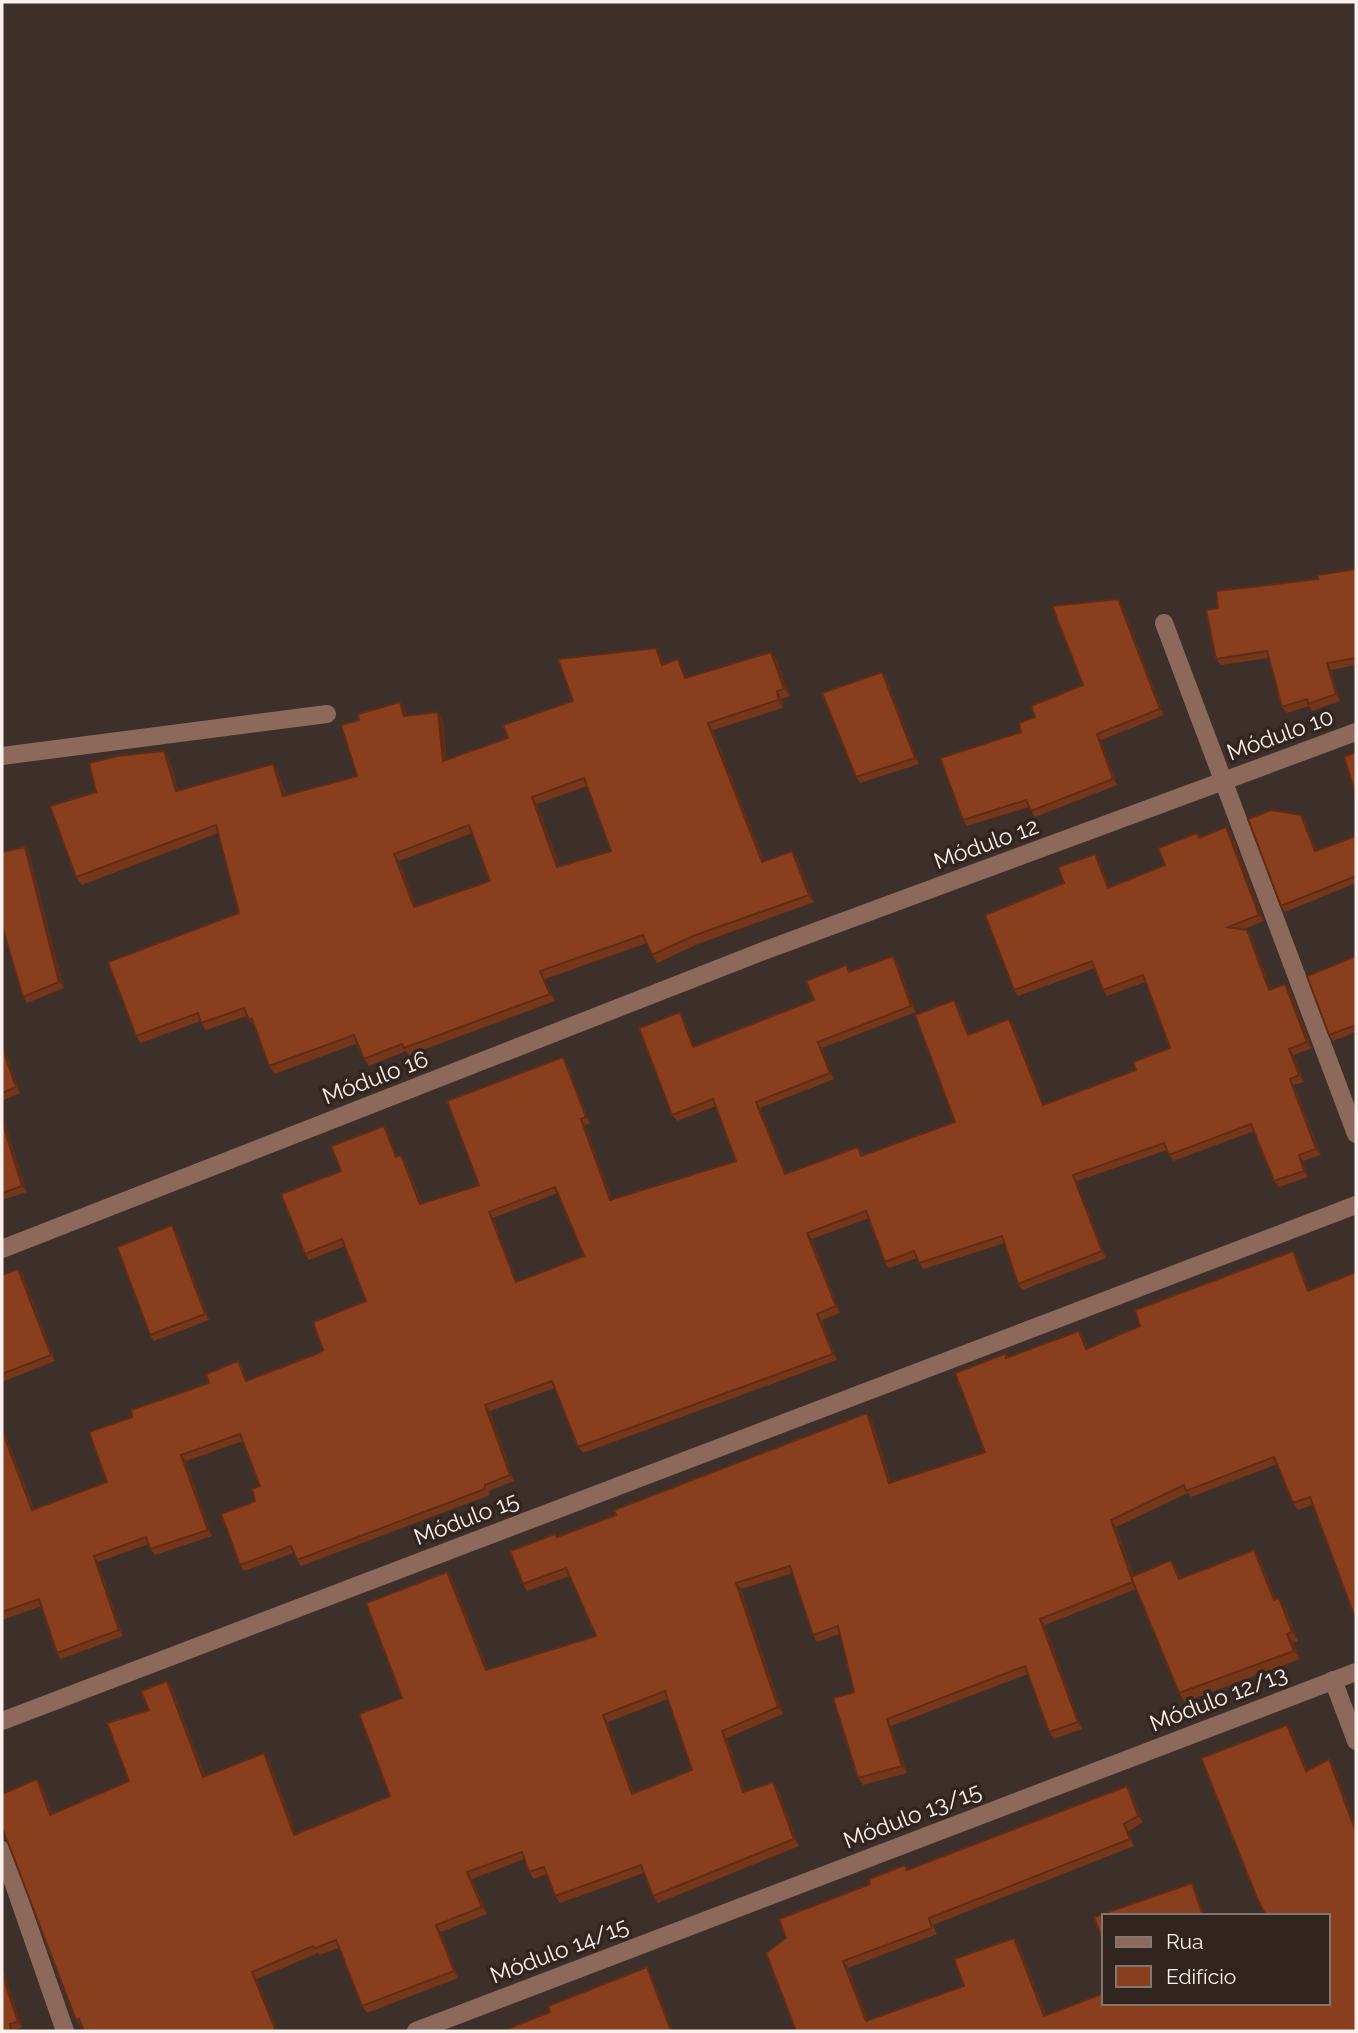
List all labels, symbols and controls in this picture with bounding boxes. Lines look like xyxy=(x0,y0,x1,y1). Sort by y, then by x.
street label: Módulo 10 xyxy=(1223,702,1337,766)
street label: Módulo 12 xyxy=(930,812,1042,874)
street label: Módulo 16 xyxy=(318,1044,432,1110)
street label: Módulo 15 xyxy=(410,1486,522,1550)
street label: Módulo 12/13 xyxy=(1146,1659,1290,1737)
street label: Módulo 13/15 xyxy=(839,1776,985,1854)
street label: Módulo 14/15 xyxy=(486,1911,632,1989)
legend xyxy=(1102,1914,1330,2005)
text: Rua xyxy=(1166,1929,1203,1954)
text: Edifício xyxy=(1166,1964,1236,1989)

